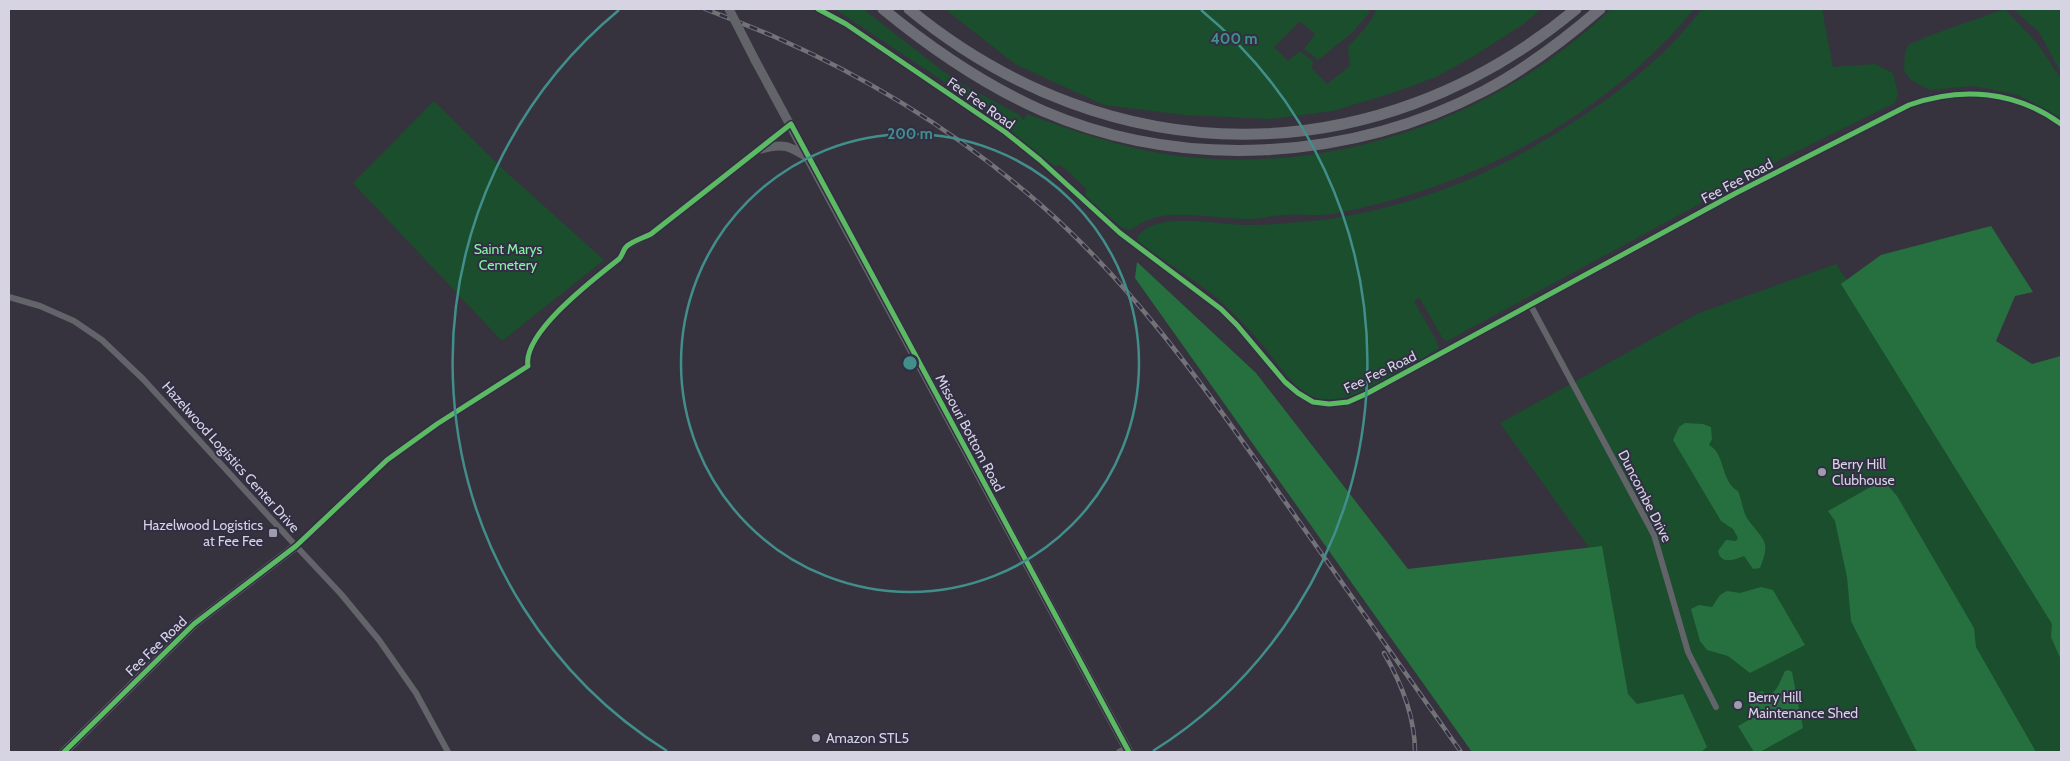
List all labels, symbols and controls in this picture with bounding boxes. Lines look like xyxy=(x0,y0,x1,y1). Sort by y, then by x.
text: 400 m xyxy=(1211,30,1257,48)
street label: Fee Fee Road xyxy=(944,73,1018,133)
text: 200 m xyxy=(887,125,933,143)
street label: Fee Fee Road xyxy=(1698,155,1776,207)
park label: Saint Marys Cemetery xyxy=(474,240,543,274)
street label: Fee Fee Road xyxy=(1341,347,1419,397)
centre of rings xyxy=(901,354,919,372)
street label: Missouri Bottom Road xyxy=(931,371,1009,495)
street label: Hazelwood Logistics Center Drive xyxy=(158,378,304,536)
street label: Duncombe Drive xyxy=(1614,447,1676,545)
place label: Berry Hill Clubhouse xyxy=(1832,455,1895,489)
marker: Berry Hill Clubhouse xyxy=(1816,466,1828,478)
place label: Hazelwood Logistics at Fee Fee xyxy=(143,516,263,550)
marker: Hazelwood Logistics at Fee Fee xyxy=(267,527,279,539)
street label: Fee Fee Road xyxy=(121,612,191,680)
place label: Berry Hill Maintenance Shed xyxy=(1748,688,1858,722)
marker: Berry Hill Maintenance Shed xyxy=(1732,699,1744,711)
place label: Amazon STL5 xyxy=(826,729,909,747)
marker: Amazon STL5 xyxy=(810,732,822,744)

